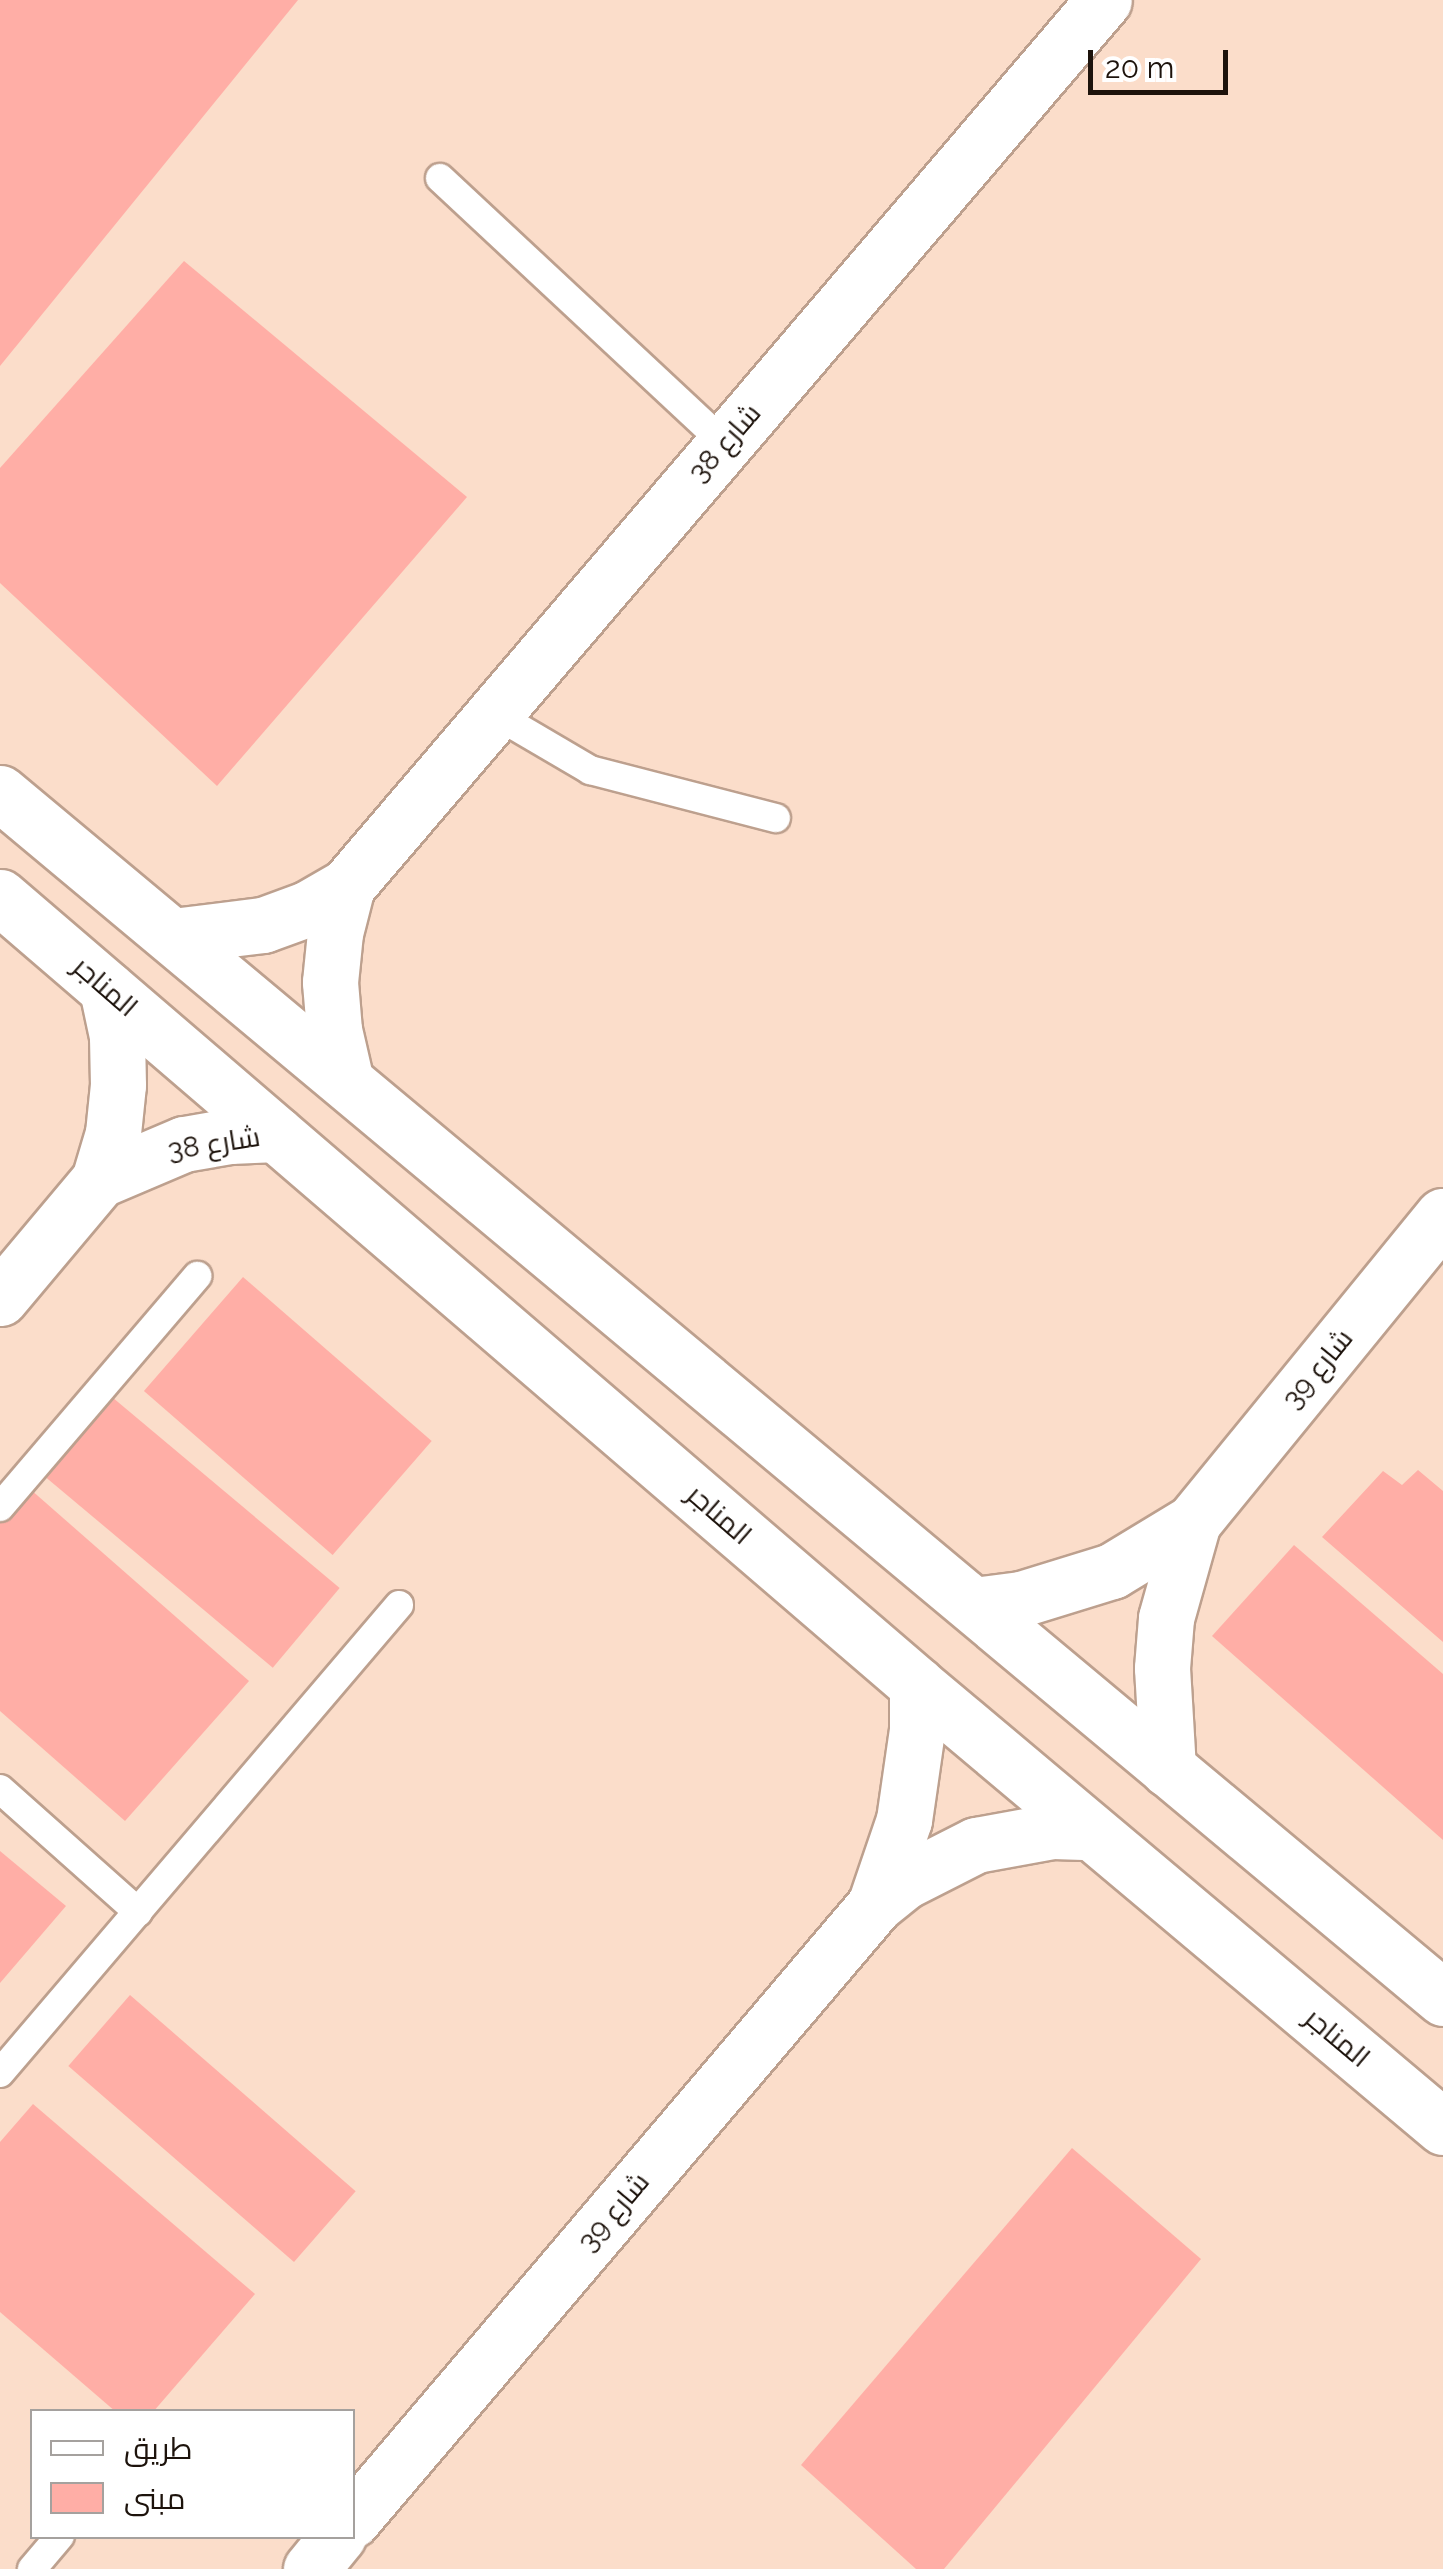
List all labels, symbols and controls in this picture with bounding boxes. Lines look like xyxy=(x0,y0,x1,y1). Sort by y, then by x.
scale bar xyxy=(1093,30,1233,92)
text: 20 m xyxy=(1105,50,1174,85)
street label: شارع 38 xyxy=(682,397,768,489)
street label: المناجر xyxy=(66,950,144,1024)
street label: شارع 38 xyxy=(165,1120,263,1168)
street label: شارع 39 xyxy=(1276,1322,1360,1416)
street label: المناجر xyxy=(680,1478,758,1552)
street label: المناجر xyxy=(1298,2001,1376,2075)
street label: شارع 39 xyxy=(571,2166,657,2258)
legend xyxy=(30,2409,355,2539)
text: طريق xyxy=(124,2431,193,2466)
text: مبنى xyxy=(124,2481,185,2516)

